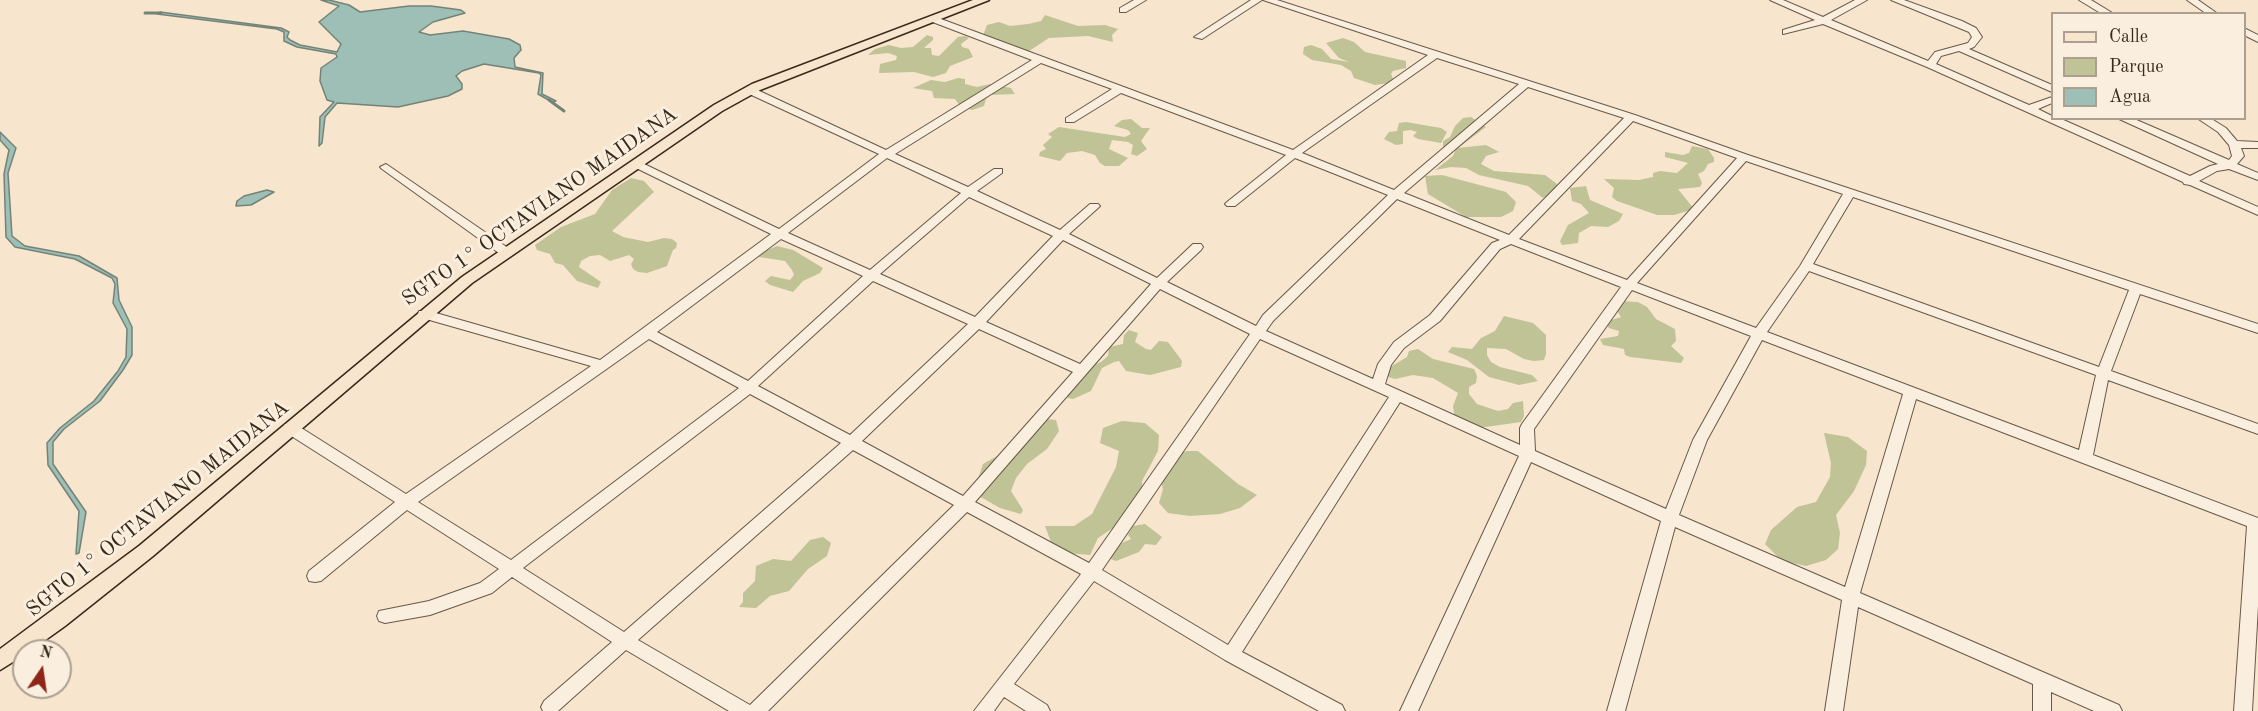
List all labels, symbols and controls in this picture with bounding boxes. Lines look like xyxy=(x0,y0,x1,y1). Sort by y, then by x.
legend xyxy=(2051,12,2246,120)
text: Calle xyxy=(2109,28,2148,46)
text: Parque xyxy=(2109,58,2164,76)
text: Agua xyxy=(2109,88,2151,106)
street label: SGTO 1° OCTAVIANO MAIDANA xyxy=(397,102,683,312)
street label: SGTO 1° OCTAVIANO MAIDANA xyxy=(22,395,294,623)
north arrow xyxy=(12,639,72,699)
text: N xyxy=(38,644,53,663)

